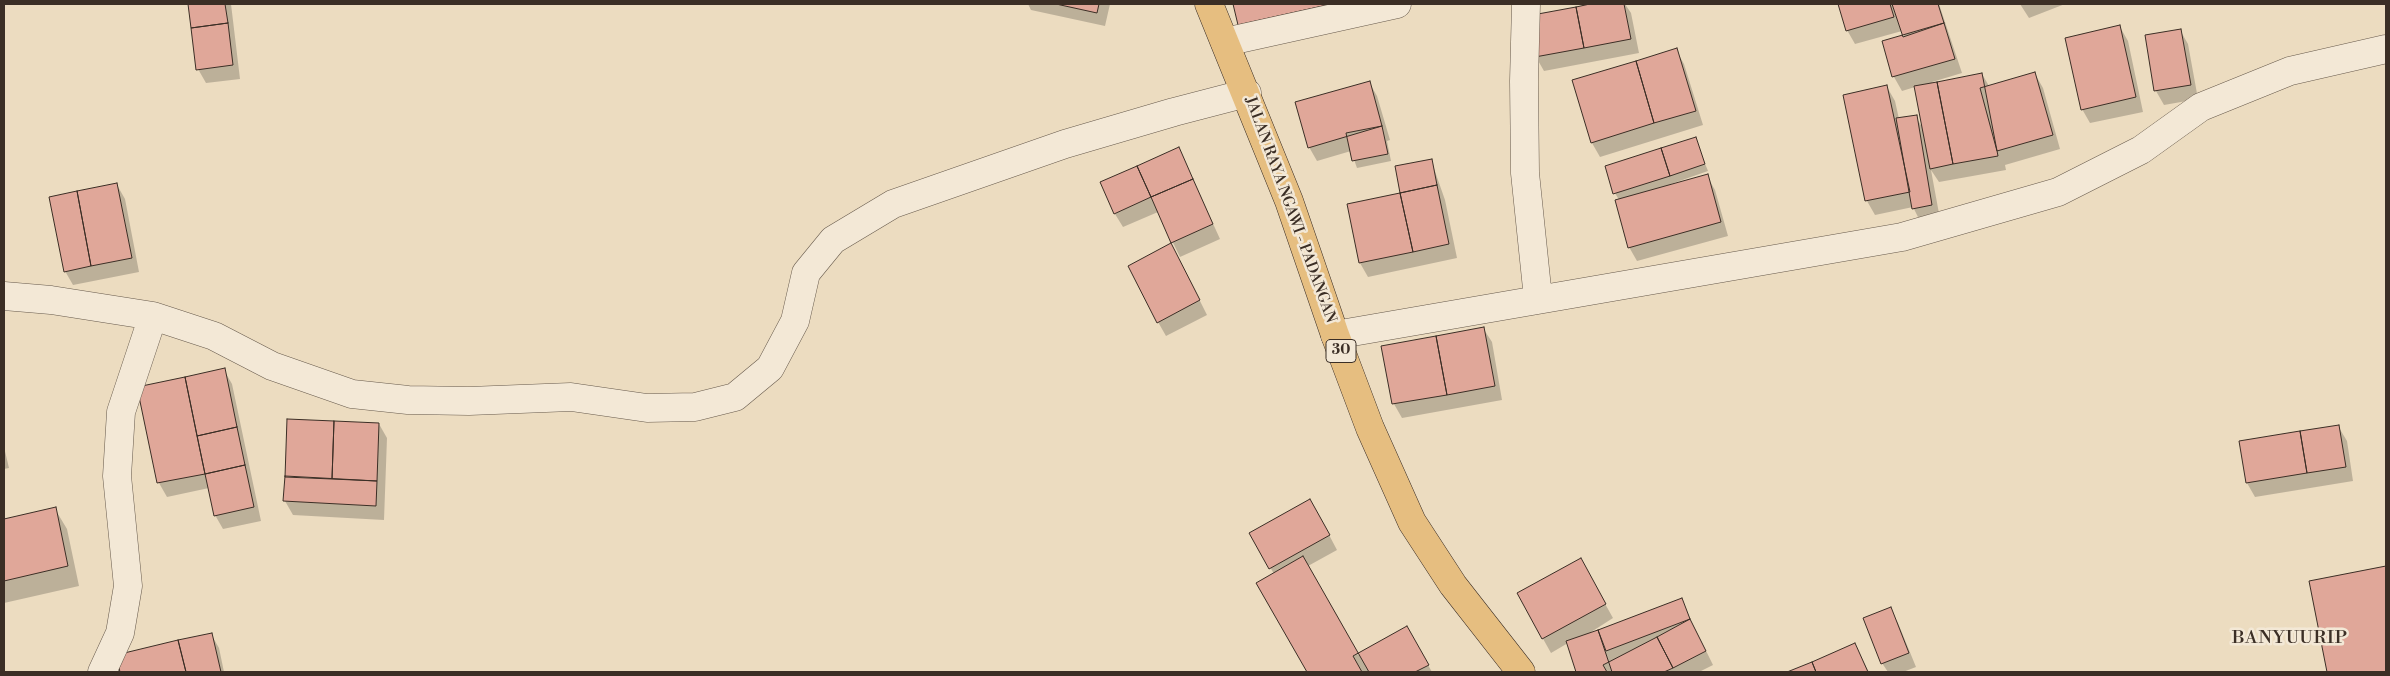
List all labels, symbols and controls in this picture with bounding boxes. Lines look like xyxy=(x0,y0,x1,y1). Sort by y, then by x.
street label: JALAN RAYA NGAWI - PADANGAN xyxy=(1241,94,1339,326)
road number: 30 xyxy=(1326,340,1356,362)
district label: BANYUURIP xyxy=(2231,628,2349,650)

